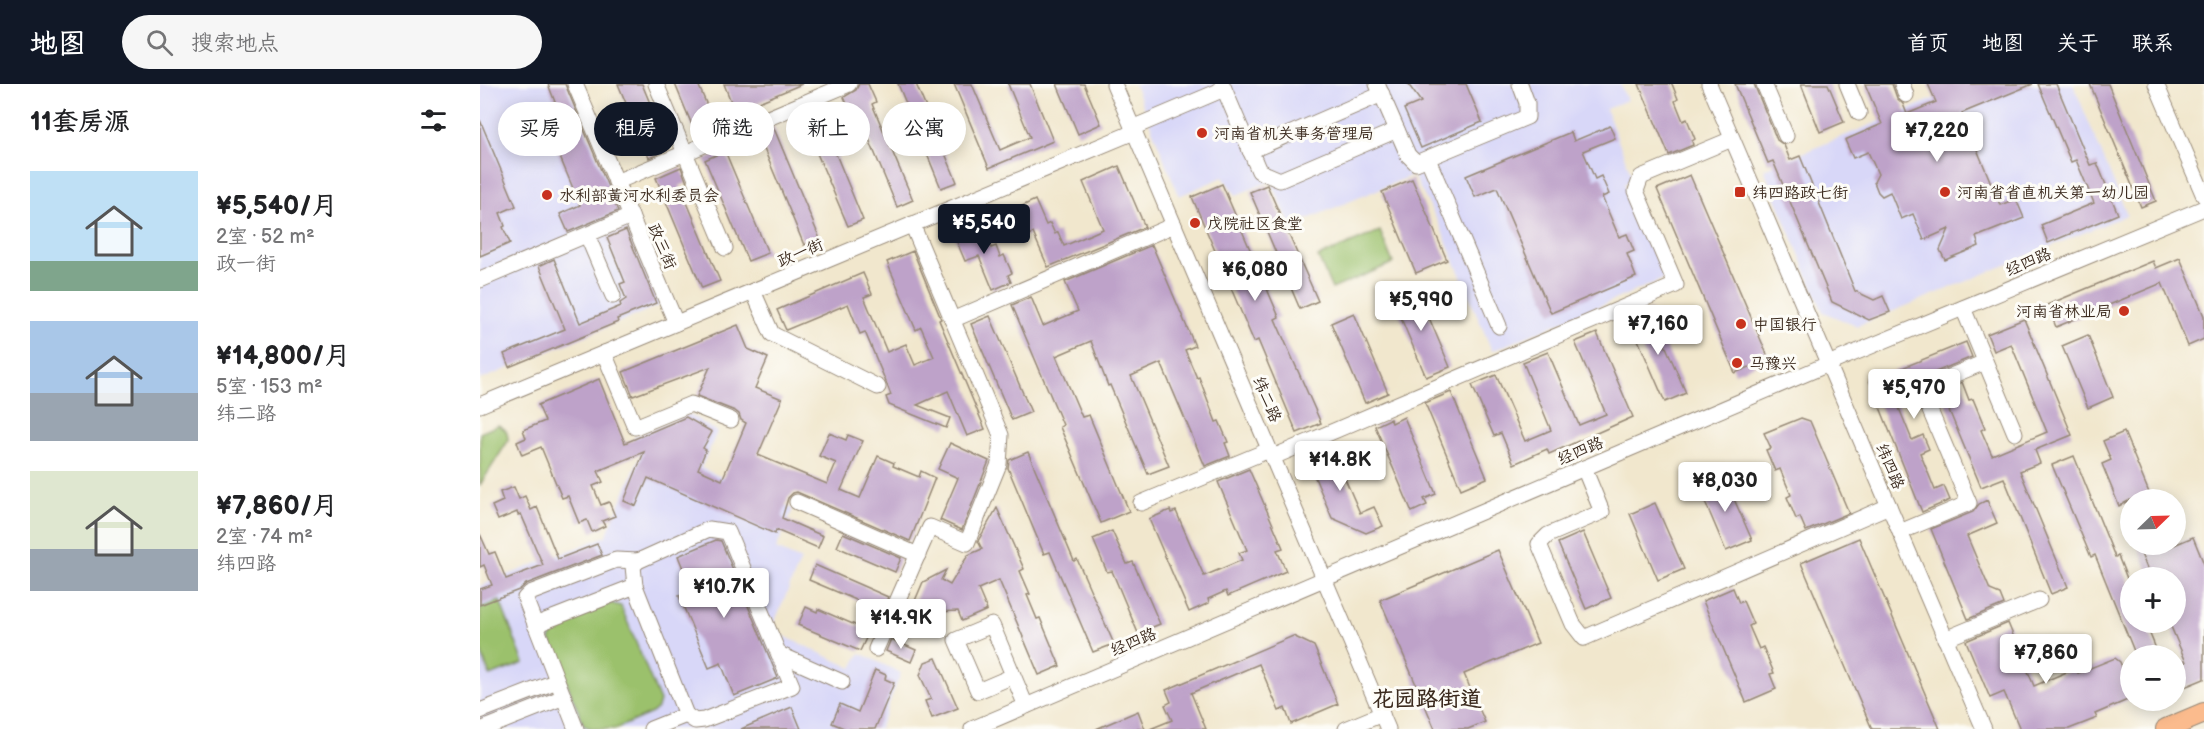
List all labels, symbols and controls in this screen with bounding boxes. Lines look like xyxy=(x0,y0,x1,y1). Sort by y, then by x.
search box xyxy=(122,15,542,69)
icon: search xyxy=(143,26,176,59)
text: 地图 xyxy=(30,28,86,61)
text: 搜索地点 xyxy=(191,30,279,57)
text: 首页 xyxy=(1907,31,1949,56)
text: 地图 xyxy=(1982,31,2024,56)
text: 关于 xyxy=(2057,31,2099,56)
text: 联系 xyxy=(2132,31,2174,56)
chip: 买房 xyxy=(498,102,582,156)
chip: 租房 xyxy=(594,102,678,156)
chip: 筛选 xyxy=(690,102,774,156)
chip: 新上 xyxy=(786,102,870,156)
chip: 公寓 xyxy=(882,102,966,156)
icon: filters xyxy=(417,104,450,137)
text: 11套房源 xyxy=(30,107,130,138)
pin: ¥7,220 xyxy=(1888,112,1986,163)
text: ¥7,220 xyxy=(1905,119,1969,143)
place label: 河南省机关事务管理局 xyxy=(1214,125,1374,144)
marker: 河南省机关事务管理局 xyxy=(1195,126,1209,140)
place label: 纬四路政七街 xyxy=(1752,184,1848,203)
place label: 河南省省直机关第一幼儿园 xyxy=(1957,184,2149,203)
marker: 纬四路政七街 xyxy=(1733,185,1747,199)
marker: 河南省省直机关第一幼儿园 xyxy=(1938,185,1952,199)
place label: 水利部黄河水利委员会 xyxy=(559,187,719,206)
marker: 水利部黄河水利委员会 xyxy=(540,188,554,202)
text: ¥5,540/月 xyxy=(216,191,338,222)
icon: home xyxy=(78,195,150,267)
pin: ¥5,540 xyxy=(935,204,1033,255)
text: ¥5,540 xyxy=(952,211,1016,235)
place label: 戊院社区食堂 xyxy=(1207,215,1303,234)
marker: 戊院社区食堂 xyxy=(1188,216,1202,230)
street label: 政三街 xyxy=(643,221,680,272)
text: 2室 · 52 m² xyxy=(216,225,315,249)
street label: 政一街 xyxy=(775,235,826,272)
street label: 经四路 xyxy=(2003,244,2054,281)
pin: ¥6,080 xyxy=(1206,251,1304,302)
text: 政一街 xyxy=(216,252,276,276)
text: ¥6,080 xyxy=(1222,258,1288,282)
pin: ¥5,990 xyxy=(1372,281,1470,332)
text: ¥5,990 xyxy=(1389,288,1453,312)
place label: 河南省林业局 xyxy=(2016,303,2112,322)
marker: 河南省林业局 xyxy=(2117,304,2131,318)
pin: ¥7,160 xyxy=(1609,305,1707,356)
text: ¥7,160 xyxy=(1628,312,1688,336)
place label: 中国银行 xyxy=(1753,316,1817,335)
marker: 中国银行 xyxy=(1734,317,1748,331)
text: ¥14,800/月 xyxy=(216,341,350,372)
icon: home xyxy=(78,345,150,417)
place label: 马豫兴 xyxy=(1749,355,1797,374)
marker: 马豫兴 xyxy=(1730,356,1744,370)
pin: ¥5,970 xyxy=(1865,369,1963,420)
street label: 纬二路 xyxy=(1248,374,1285,425)
text: 5室 · 153 m² xyxy=(216,375,323,399)
text: ¥5,970 xyxy=(1882,376,1946,400)
text: 纬二路 xyxy=(216,402,276,426)
street label: 经四路 xyxy=(1555,433,1606,470)
pin: ¥14.8K xyxy=(1291,441,1389,492)
street label: 纬四路 xyxy=(1871,441,1908,492)
text: ¥14.8K xyxy=(1309,448,1371,472)
pin: ¥8,030 xyxy=(1676,462,1774,513)
text: ¥8,030 xyxy=(1692,469,1758,493)
north arrow xyxy=(2120,489,2186,555)
map controls xyxy=(2120,489,2186,711)
text: ¥7,860/月 xyxy=(216,491,338,522)
icon: home xyxy=(78,495,150,567)
text: 2室 · 74 m² xyxy=(216,525,313,549)
text: 纬四路 xyxy=(216,552,276,576)
button: + xyxy=(2120,567,2186,633)
pin: ¥10.7K xyxy=(675,568,773,619)
text: ¥10.7K xyxy=(693,575,755,599)
pin: ¥14.9K xyxy=(852,599,950,650)
text: ¥14.9K xyxy=(870,606,932,630)
street label: 经四路 xyxy=(1108,624,1159,661)
pin: ¥7,860 xyxy=(1997,634,2095,685)
text: ¥7,860 xyxy=(2014,641,2078,665)
button: − xyxy=(2120,645,2186,711)
district label: 花园路街道 xyxy=(1372,686,1482,713)

